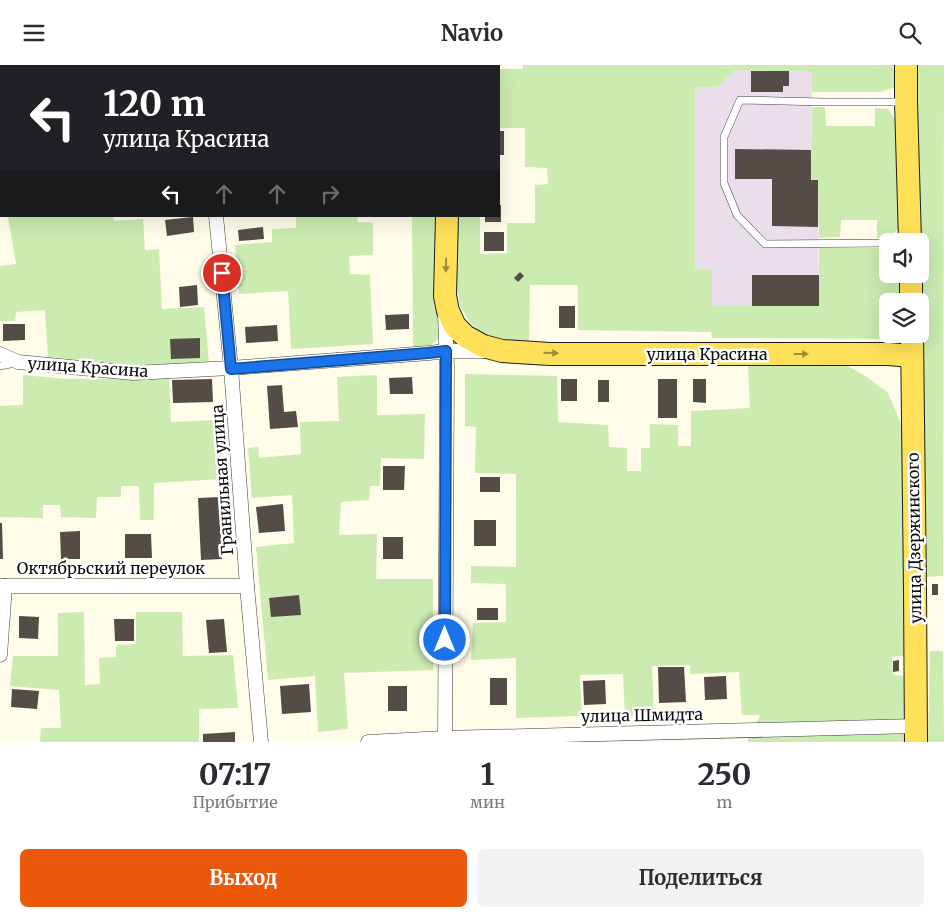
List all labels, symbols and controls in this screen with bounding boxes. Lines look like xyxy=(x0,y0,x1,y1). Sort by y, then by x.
icon: menu xyxy=(20,19,48,47)
text: Navio xyxy=(441,19,503,47)
icon: search xyxy=(896,19,924,47)
text: 120 m xyxy=(103,82,206,126)
icon: left xyxy=(20,85,85,150)
text: улица Красина xyxy=(103,125,269,153)
icon: left xyxy=(157,180,185,208)
icon: ahead xyxy=(210,180,238,208)
icon: ahead xyxy=(263,180,291,208)
icon: right xyxy=(316,180,344,208)
map controls xyxy=(879,233,929,343)
button: sound xyxy=(879,233,929,283)
pin xyxy=(201,252,243,294)
one-way arrow xyxy=(442,257,450,273)
icon: arrive xyxy=(208,259,236,287)
button: layers xyxy=(879,293,929,343)
street label: улица Красина xyxy=(647,344,768,364)
one-way arrow xyxy=(543,350,559,358)
one-way arrow xyxy=(793,350,809,358)
street label: улица Красина xyxy=(27,353,149,381)
street label: Гранильная улица xyxy=(207,404,237,556)
street label: улица Дзержинского xyxy=(903,452,925,624)
street label: Октябрьский переулок xyxy=(17,558,205,578)
position arrow xyxy=(418,613,470,665)
street label: улица Шмидта xyxy=(581,704,704,726)
text: 07:17 xyxy=(199,755,271,793)
text: 1 xyxy=(481,755,494,793)
text: 250 xyxy=(698,755,751,793)
text: Прибытие xyxy=(193,792,278,812)
text: мин xyxy=(470,792,505,812)
text: m xyxy=(717,792,732,812)
button: Выход xyxy=(20,849,467,907)
button: Поделиться xyxy=(477,849,924,907)

